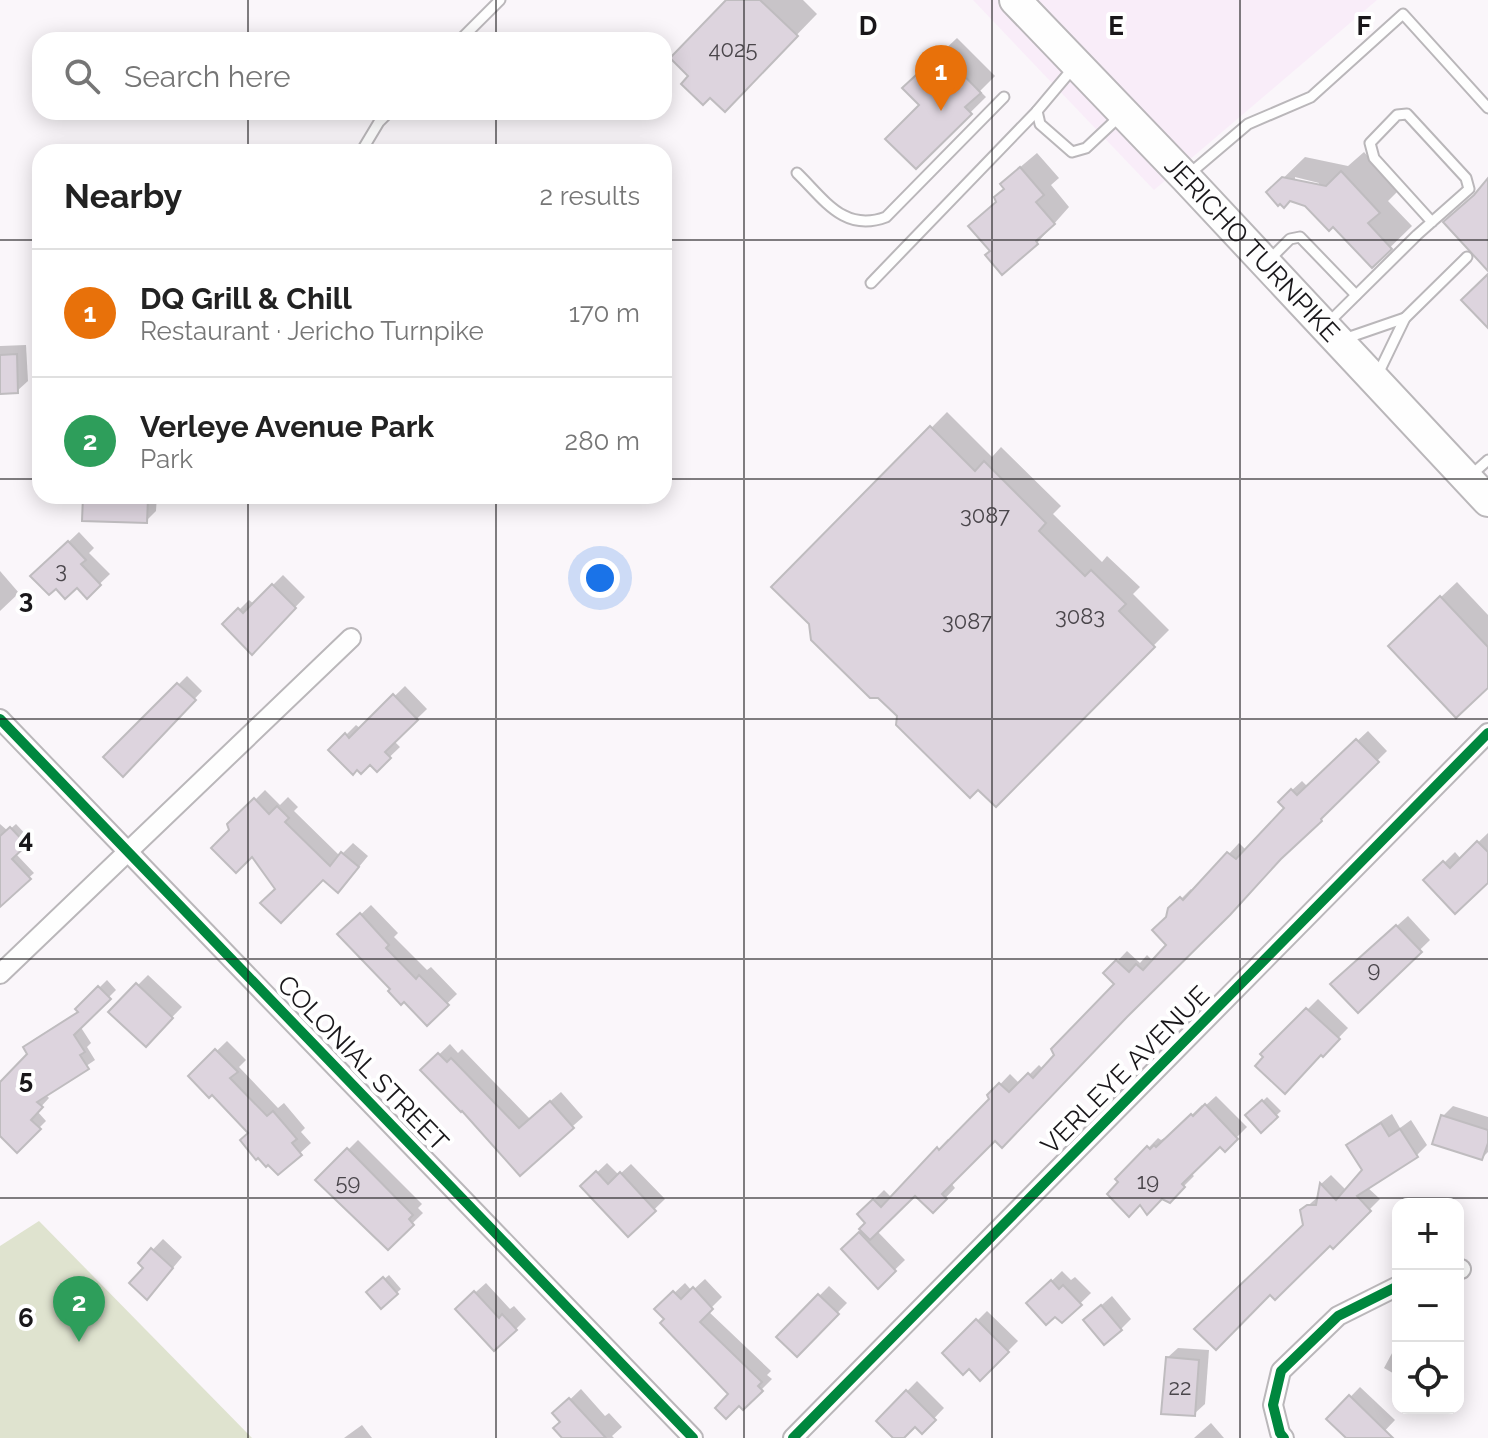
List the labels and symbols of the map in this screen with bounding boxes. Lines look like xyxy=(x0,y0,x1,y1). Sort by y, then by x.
text: D xyxy=(859,11,877,41)
text: E xyxy=(1108,11,1124,41)
text: F xyxy=(1357,11,1372,41)
house number: 4025 xyxy=(709,36,757,62)
pin: 1 xyxy=(915,45,967,111)
street label: JERICHO TURNPIKE xyxy=(1159,150,1346,348)
house number: 3087 xyxy=(960,502,1010,528)
house number: 3 xyxy=(55,557,67,583)
your location xyxy=(580,558,620,598)
text: 3 xyxy=(19,584,33,614)
house number: 3083 xyxy=(1055,603,1105,629)
house number: 3087 xyxy=(942,608,992,634)
text: 4 xyxy=(19,824,33,854)
house number: 9 xyxy=(1368,956,1380,982)
street label: COLONIAL STREET xyxy=(272,969,455,1157)
street label: VERLEYE AVENUE xyxy=(1035,980,1215,1160)
text: 5 xyxy=(19,1064,33,1094)
house number: 19 xyxy=(1137,1168,1159,1194)
house number: 59 xyxy=(336,1169,360,1195)
pin: 2 xyxy=(53,1276,105,1342)
text: 6 xyxy=(18,1303,34,1333)
house number: 22 xyxy=(1169,1374,1191,1400)

